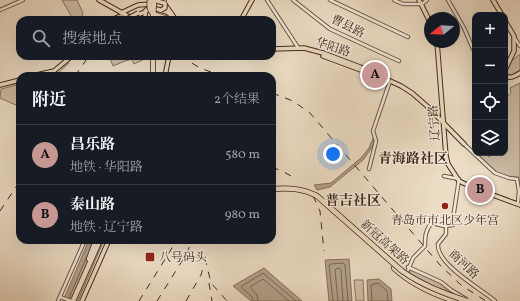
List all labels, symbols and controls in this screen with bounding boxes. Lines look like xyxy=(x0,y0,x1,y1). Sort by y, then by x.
street label: 曹县路 xyxy=(328,12,367,42)
north arrow xyxy=(424,12,460,48)
map controls xyxy=(472,12,508,156)
button: + xyxy=(472,12,508,48)
search box xyxy=(16,16,276,60)
icon: search xyxy=(30,27,52,49)
text: 搜索地点 xyxy=(62,29,122,50)
street label: 华阳路 xyxy=(313,35,352,61)
button: − xyxy=(472,48,508,84)
pin: A xyxy=(362,60,388,90)
button: locate xyxy=(472,84,508,120)
text: 附近 xyxy=(32,89,66,112)
text: 2个结果 xyxy=(214,91,260,109)
street label: 辽宁路 xyxy=(426,104,444,141)
button: layers xyxy=(472,120,508,156)
text: 昌乐路 xyxy=(70,135,115,156)
your location xyxy=(323,144,343,164)
text: A xyxy=(40,146,50,164)
text: 580 m xyxy=(225,146,260,164)
district label: 青海路社区 xyxy=(378,150,448,169)
text: 地铁 · 华阳路 xyxy=(70,159,143,177)
pin: B xyxy=(467,175,493,205)
district label: 普吉社区 xyxy=(325,192,381,211)
text: 泰山路 xyxy=(70,195,115,216)
marker: 青岛市市北区少年宫 xyxy=(440,201,450,211)
text: B xyxy=(41,206,49,224)
text: 980 m xyxy=(225,206,260,224)
place label: 青岛市市北区少年宫 xyxy=(391,213,499,229)
street label: 新冠高架路 xyxy=(357,217,412,269)
text: 地铁 · 辽宁路 xyxy=(70,219,143,237)
street label: 商河路 xyxy=(445,247,482,283)
place label: 八号码头 xyxy=(159,250,207,266)
marker: 八号码头 xyxy=(144,251,156,263)

